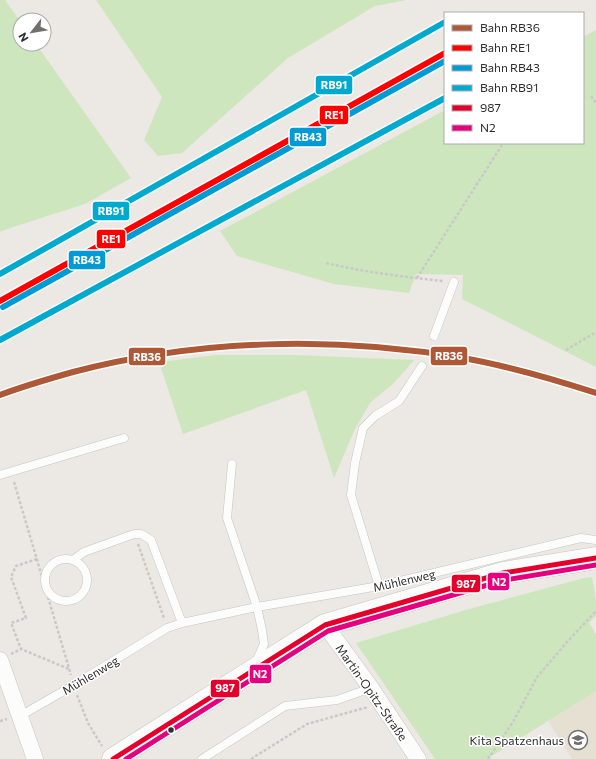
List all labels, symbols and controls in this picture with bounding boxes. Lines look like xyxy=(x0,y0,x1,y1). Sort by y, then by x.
north arrow xyxy=(12,12,52,52)
legend xyxy=(444,12,584,144)
text: Bahn RB36 xyxy=(480,20,540,34)
text: N xyxy=(15,31,31,44)
text: Bahn RE1 xyxy=(480,40,530,54)
text: Bahn RB43 xyxy=(480,60,540,74)
line badge: RB91 xyxy=(315,75,353,95)
text: RB91 xyxy=(321,78,347,91)
text: Bahn RB91 xyxy=(480,80,538,94)
text: 987 xyxy=(480,100,501,114)
line badge: RE1 xyxy=(319,105,349,125)
text: RE1 xyxy=(324,108,344,121)
text: N2 xyxy=(480,120,496,134)
line badge: RB43 xyxy=(289,127,327,147)
text: RB43 xyxy=(294,130,322,143)
line badge: RB91 xyxy=(92,201,130,221)
text: RB91 xyxy=(98,204,124,217)
line badge: RE1 xyxy=(96,229,126,249)
text: RE1 xyxy=(101,232,121,245)
line badge: RB43 xyxy=(68,250,106,270)
text: RB43 xyxy=(73,253,101,266)
line badge: RB36 xyxy=(430,346,468,366)
line badge: RB36 xyxy=(128,347,166,366)
text: RB36 xyxy=(435,349,463,362)
text: RB36 xyxy=(133,350,161,363)
street label: Mühlenweg xyxy=(372,566,437,594)
line badge: N2 xyxy=(487,572,510,591)
line badge: 987 xyxy=(451,574,481,593)
text: N2 xyxy=(492,575,506,588)
text: 987 xyxy=(456,577,476,590)
street label: Martin-Opitz-Straße xyxy=(333,641,411,743)
street label: Mühlenweg xyxy=(59,652,121,697)
line badge: N2 xyxy=(249,664,272,684)
text: N2 xyxy=(253,667,267,680)
line badge: 987 xyxy=(210,679,240,698)
text: 987 xyxy=(215,681,235,694)
unlabelled marker xyxy=(166,725,176,735)
school or university icon: Kita Spatzenhaus xyxy=(567,729,589,751)
place label: Kita Spatzenhaus xyxy=(470,733,564,747)

